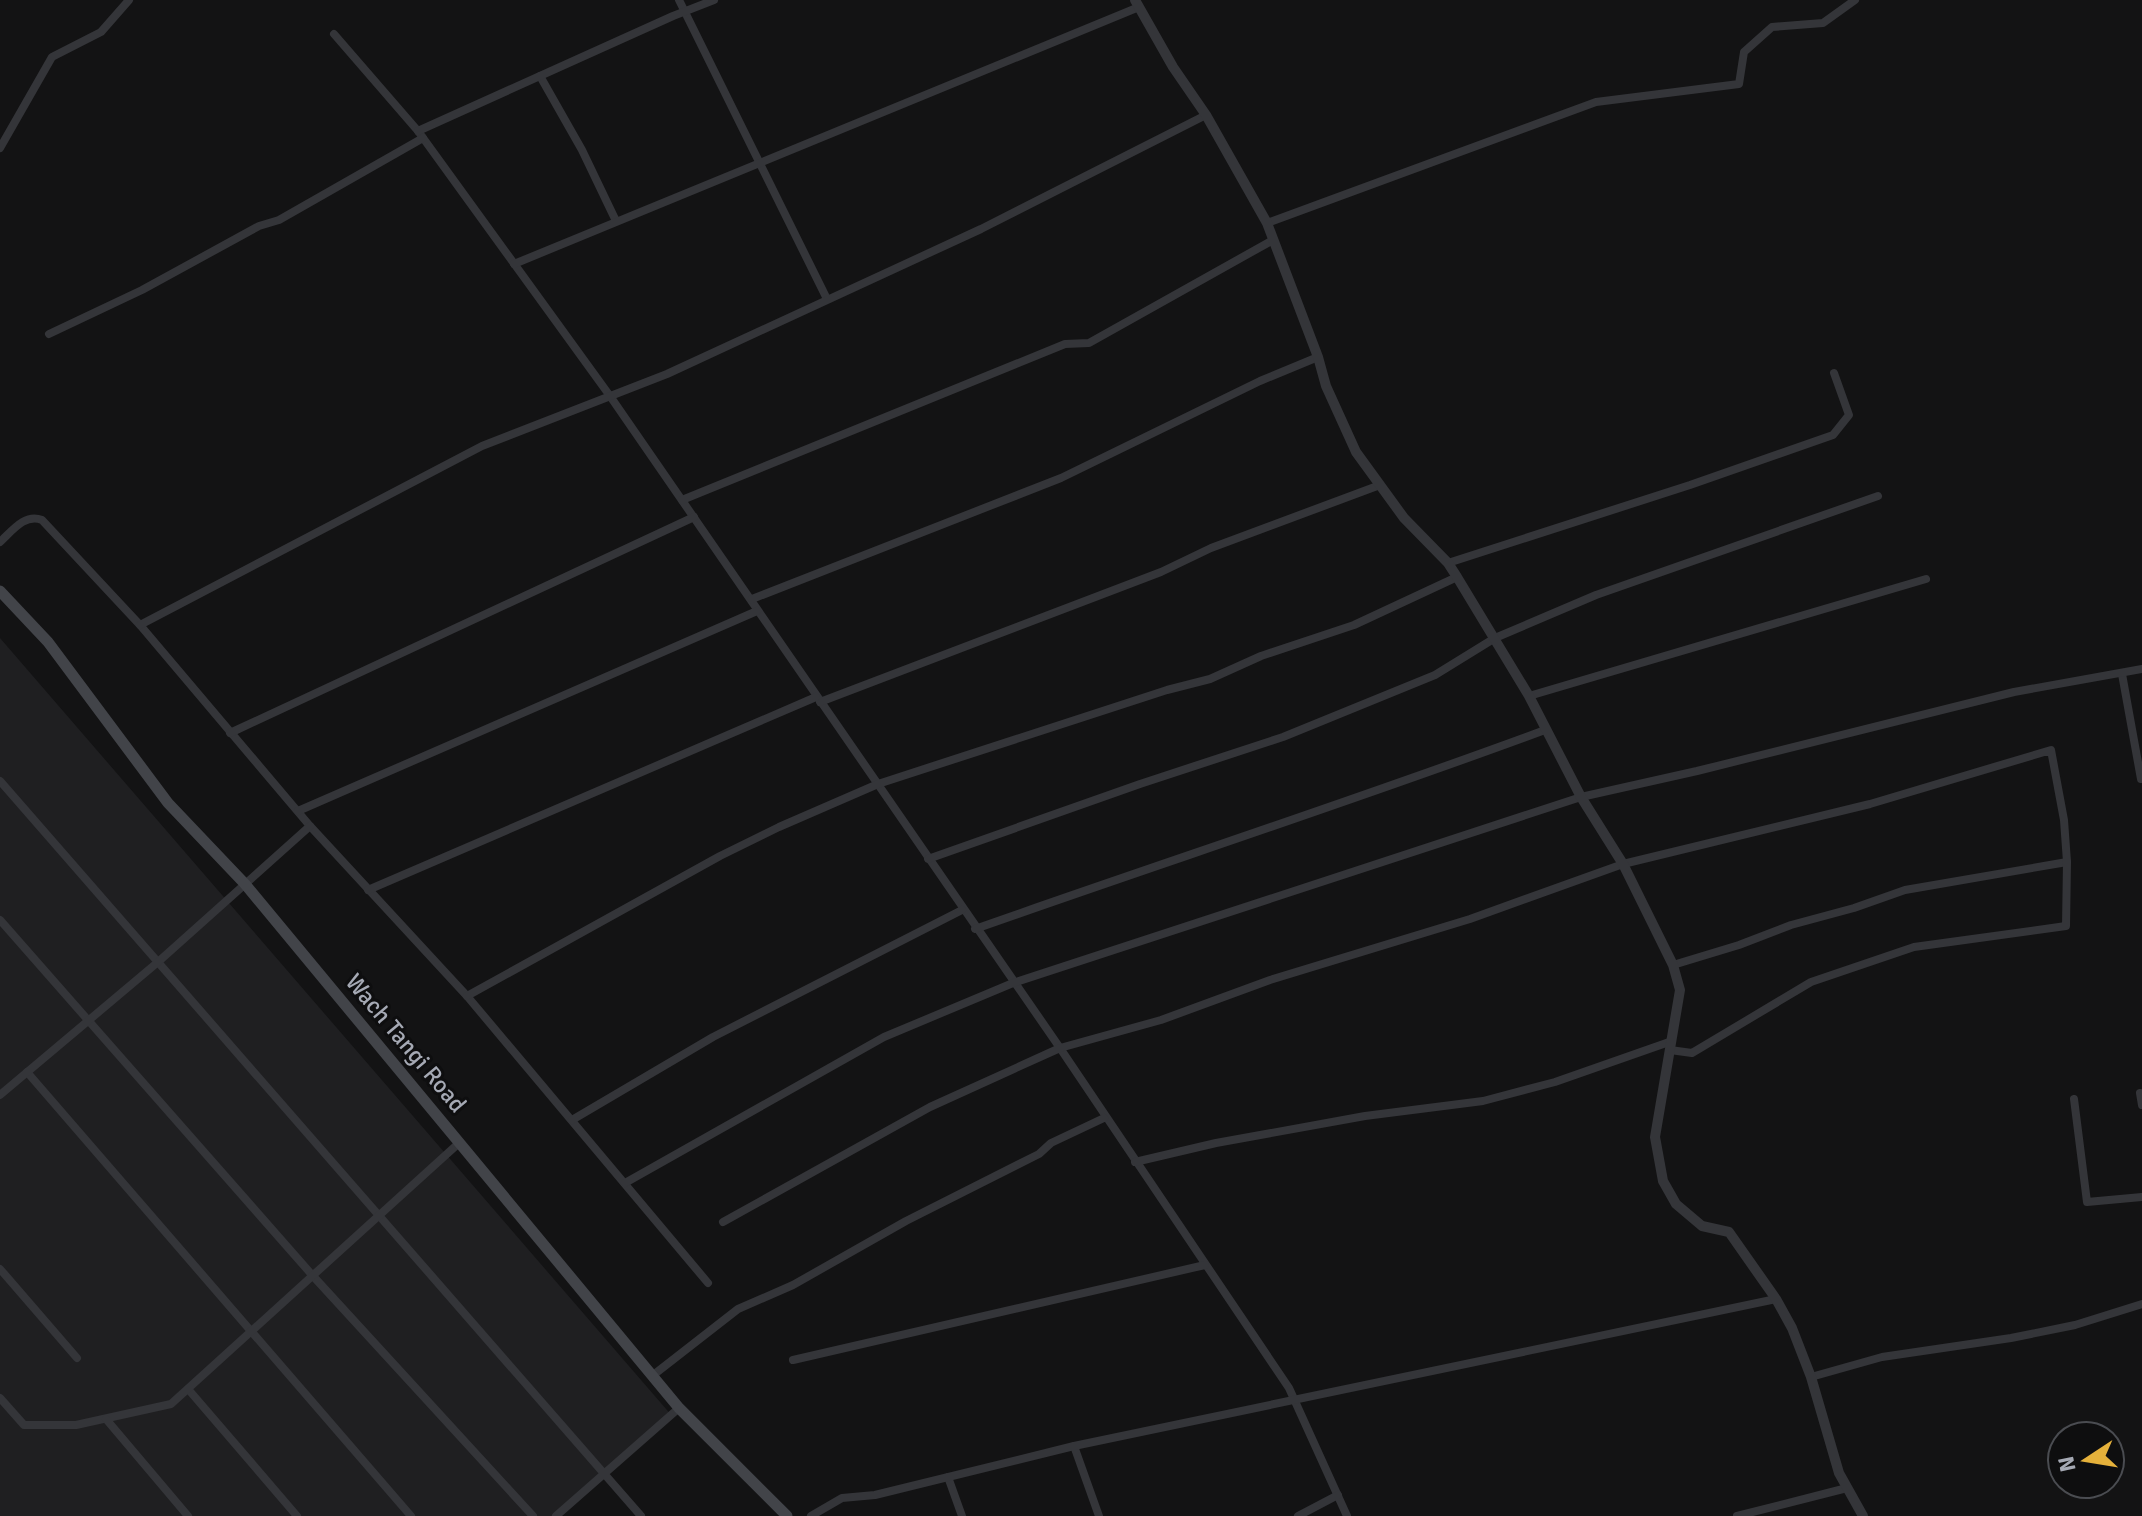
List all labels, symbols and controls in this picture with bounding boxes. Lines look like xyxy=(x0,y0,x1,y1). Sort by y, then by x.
street label: Wach Tangi Road xyxy=(339,967,473,1119)
north arrow xyxy=(2046,1420,2126,1500)
text: N xyxy=(2052,1454,2082,1474)

